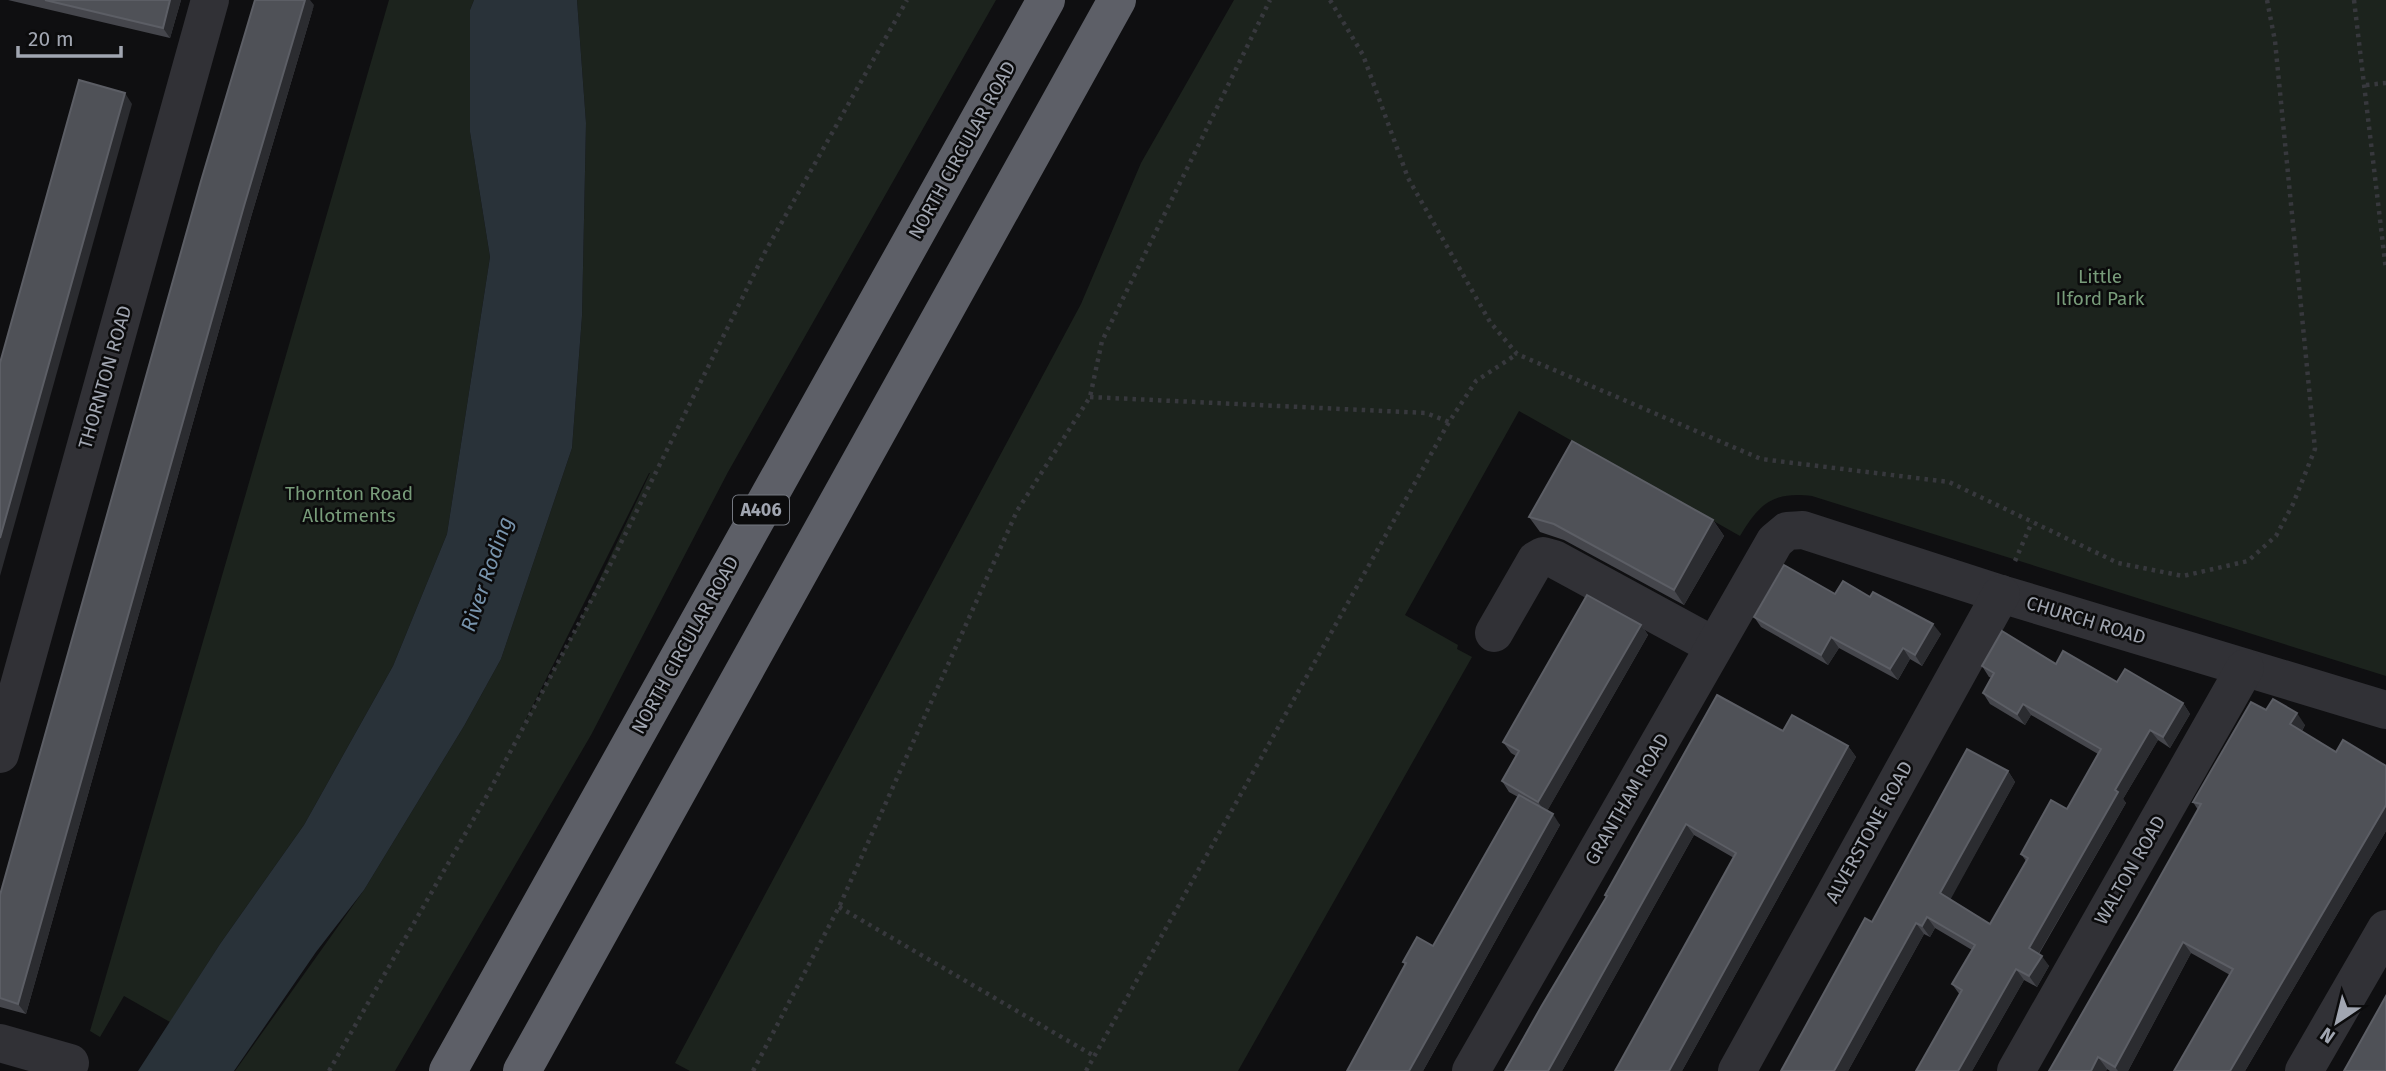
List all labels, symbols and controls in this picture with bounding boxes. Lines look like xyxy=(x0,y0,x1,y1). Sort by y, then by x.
scale bar xyxy=(18,14,121,58)
text: 20 m xyxy=(28,26,74,52)
street label: NORTH CIRCULAR ROAD xyxy=(903,57,1021,243)
park label: Little Ilford Park xyxy=(2056,265,2145,310)
street label: THORNTON ROAD xyxy=(74,303,136,451)
park label: Thornton Road Allotments xyxy=(285,482,413,527)
road number: A406 xyxy=(733,496,789,524)
water label: River Roding xyxy=(455,513,519,635)
street label: NORTH CIRCULAR ROAD xyxy=(626,552,744,738)
street label: CHURCH ROAD xyxy=(2024,591,2148,649)
street label: GRANTHAM ROAD xyxy=(1580,729,1674,869)
street label: ALVERSTONE ROAD xyxy=(1820,757,1918,907)
street label: WALTON ROAD xyxy=(2089,811,2171,929)
north arrow xyxy=(2302,987,2372,1057)
text: N xyxy=(2316,1022,2339,1049)

